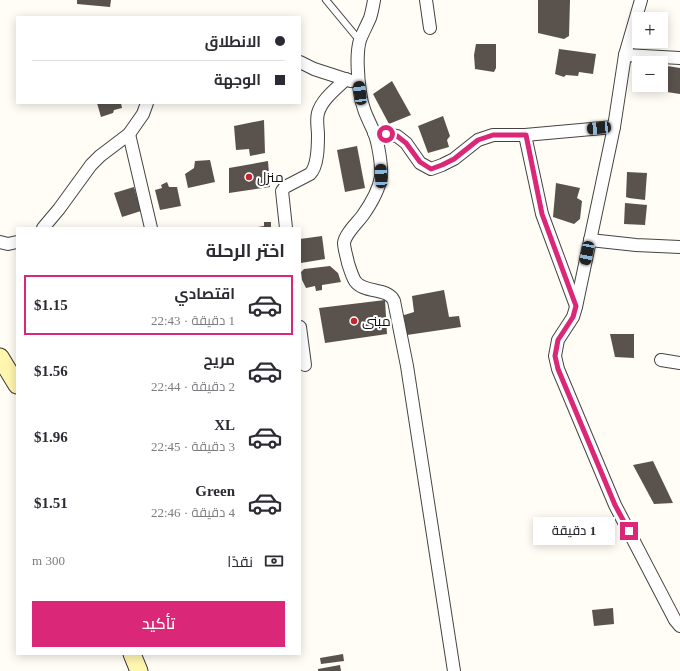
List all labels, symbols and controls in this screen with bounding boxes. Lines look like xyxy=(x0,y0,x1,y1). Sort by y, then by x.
map controls xyxy=(632,12,668,92)
button: + xyxy=(632,12,668,48)
text: الانطلاق xyxy=(205,34,261,50)
button: − xyxy=(632,56,668,92)
text: الوجهة xyxy=(214,72,261,88)
car xyxy=(352,80,368,106)
car xyxy=(587,121,611,135)
route start xyxy=(377,125,395,143)
car xyxy=(375,164,387,188)
place label: منزل xyxy=(257,170,284,186)
marker: منزل xyxy=(244,172,254,182)
car xyxy=(579,240,595,266)
text: اختر الرحلة xyxy=(206,241,285,261)
text: اقتصادي xyxy=(175,286,235,302)
icon: car xyxy=(247,287,283,323)
text: $1.15 xyxy=(34,297,68,313)
text: 1 دقيقة · 22:43 xyxy=(151,313,235,328)
place label: مبنى xyxy=(362,314,391,329)
marker: مبنى xyxy=(349,316,359,326)
text: مريح xyxy=(203,352,235,368)
icon: car xyxy=(247,353,283,389)
text: $1.56 xyxy=(34,363,68,379)
text: 2 دقيقة · 22:44 xyxy=(151,379,235,394)
text: XL xyxy=(214,417,235,433)
icon: car xyxy=(247,419,283,455)
text: $1.96 xyxy=(34,429,68,445)
text: 3 دقيقة · 22:45 xyxy=(151,439,235,454)
text: Green xyxy=(195,483,235,499)
icon: car xyxy=(247,485,283,521)
text: $1.51 xyxy=(34,495,68,511)
text: 4 دقيقة · 22:46 xyxy=(151,505,235,520)
callout: 1 دقيقة xyxy=(533,517,615,545)
route end xyxy=(620,522,638,540)
text: 1 دقيقة xyxy=(552,523,596,538)
icon: cash xyxy=(263,550,285,572)
text: 300 m xyxy=(32,553,65,568)
text: نقدًا xyxy=(227,554,253,570)
button: تأكيد xyxy=(32,601,285,647)

